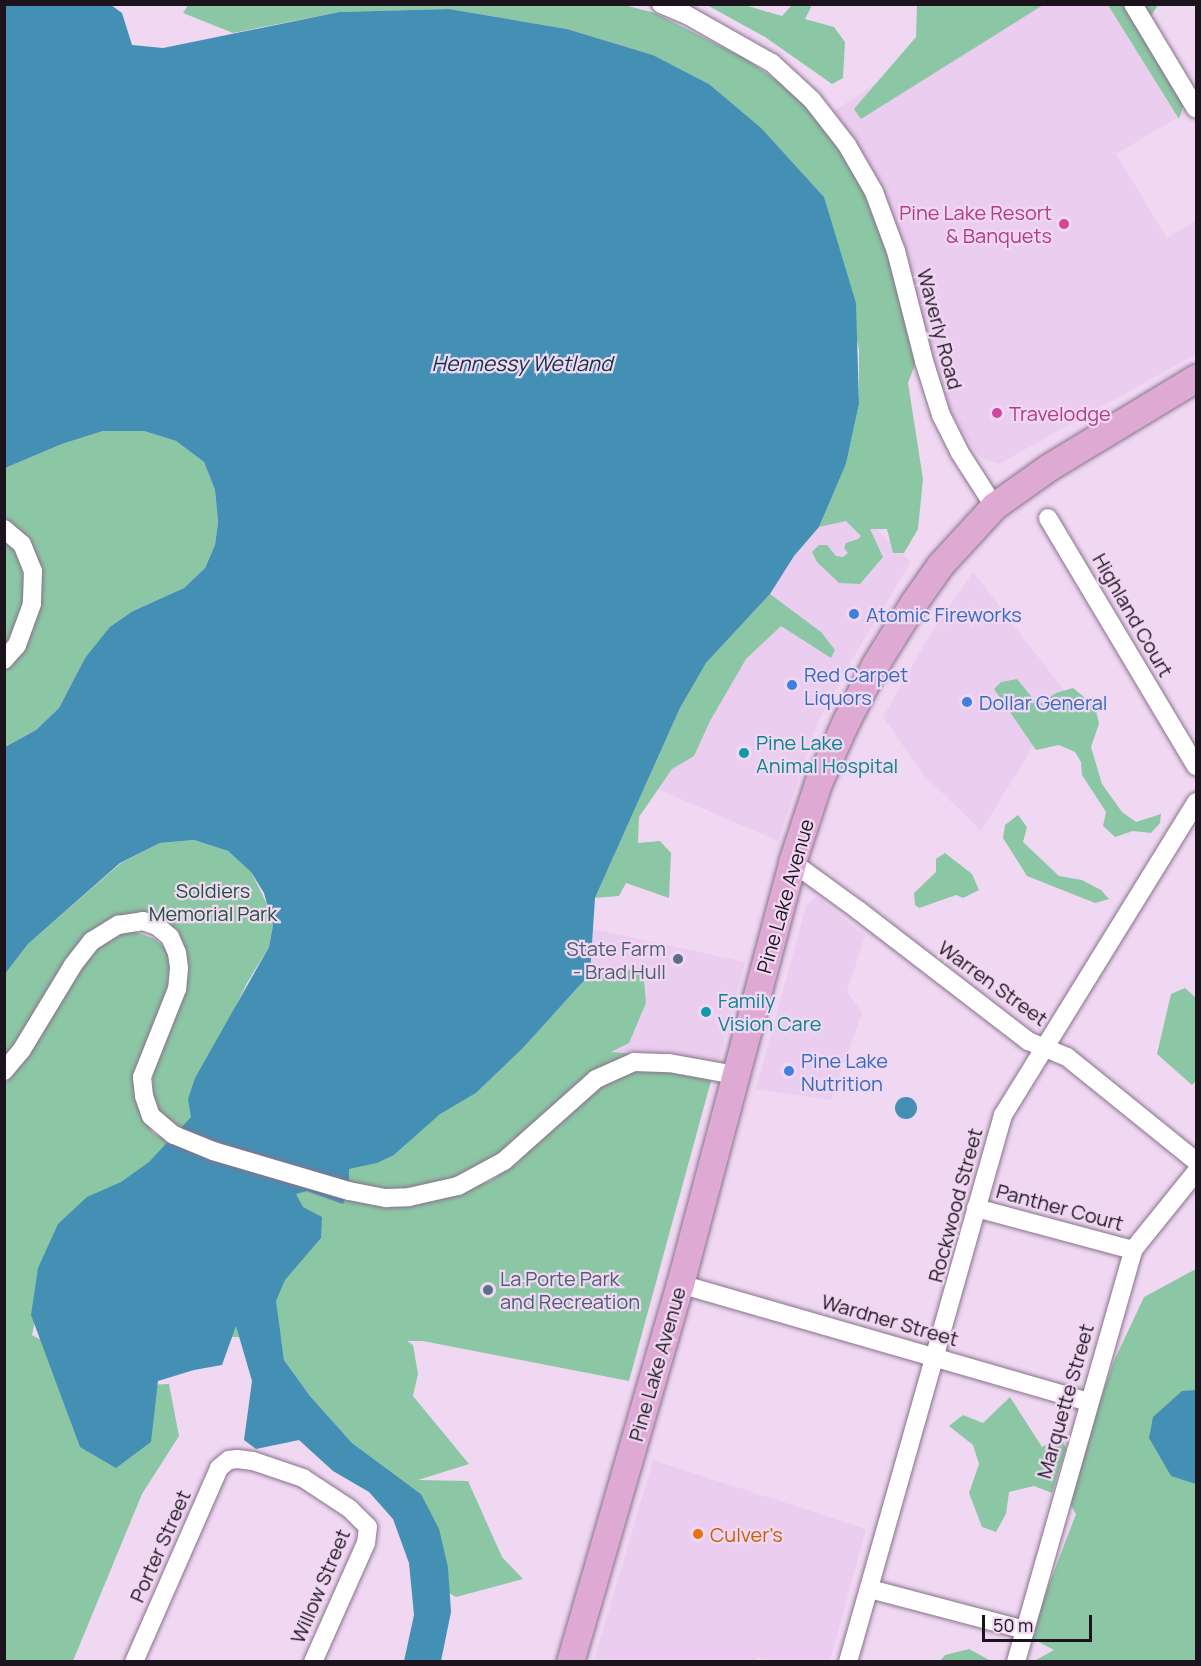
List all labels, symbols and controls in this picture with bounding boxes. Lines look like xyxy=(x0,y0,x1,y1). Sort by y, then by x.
place label: Pine Lake Resort & Banquets xyxy=(899,201,1052,248)
marker: Pine Lake Resort & Banquets xyxy=(1057,217,1071,231)
street label: Waverly Road xyxy=(912,266,968,392)
water label: Hennessy Wetland xyxy=(432,350,612,376)
place label: Travelodge xyxy=(1009,401,1111,425)
marker: Travelodge xyxy=(990,406,1004,420)
street label: Highland Court xyxy=(1088,549,1178,681)
place label: Atomic Fireworks xyxy=(866,602,1022,626)
marker: Atomic Fireworks xyxy=(847,607,861,621)
place label: Red Carpet Liquors xyxy=(804,662,908,709)
marker: Red Carpet Liquors xyxy=(785,678,799,692)
place label: Dollar General xyxy=(979,690,1108,714)
marker: Dollar General xyxy=(960,695,974,709)
place label: Pine Lake Animal Hospital xyxy=(756,730,898,777)
marker: Pine Lake Animal Hospital xyxy=(737,746,751,760)
street label: Pine Lake Avenue xyxy=(751,816,819,976)
park label: Soldiers Memorial Park xyxy=(149,879,277,926)
street label: Warren Street xyxy=(934,935,1052,1031)
place label: State Farm - Brad Hull xyxy=(566,936,666,983)
marker: State Farm - Brad Hull xyxy=(671,952,685,966)
place label: Family Vision Care xyxy=(718,988,821,1035)
marker: Family Vision Care xyxy=(699,1005,713,1019)
place label: Pine Lake Nutrition xyxy=(801,1048,888,1095)
marker: Pine Lake Nutrition xyxy=(782,1064,796,1078)
street label: Rockwood Street xyxy=(923,1125,987,1285)
street label: Panther Court xyxy=(994,1179,1126,1235)
place label: La Porte Park and Recreation xyxy=(500,1266,640,1313)
marker: La Porte Park and Recreation xyxy=(481,1283,495,1297)
street label: Pine Lake Avenue xyxy=(623,1284,691,1444)
street label: Wardner Street xyxy=(819,1289,961,1351)
street label: Marquette Street xyxy=(1031,1321,1099,1481)
street label: Porter Street xyxy=(125,1486,195,1606)
place label: Culver's xyxy=(710,1522,783,1546)
street label: Willow Street xyxy=(285,1525,355,1647)
marker: Culver's xyxy=(691,1527,705,1541)
scale bar xyxy=(985,1603,1094,1641)
text: 50 m xyxy=(993,1613,1033,1637)

